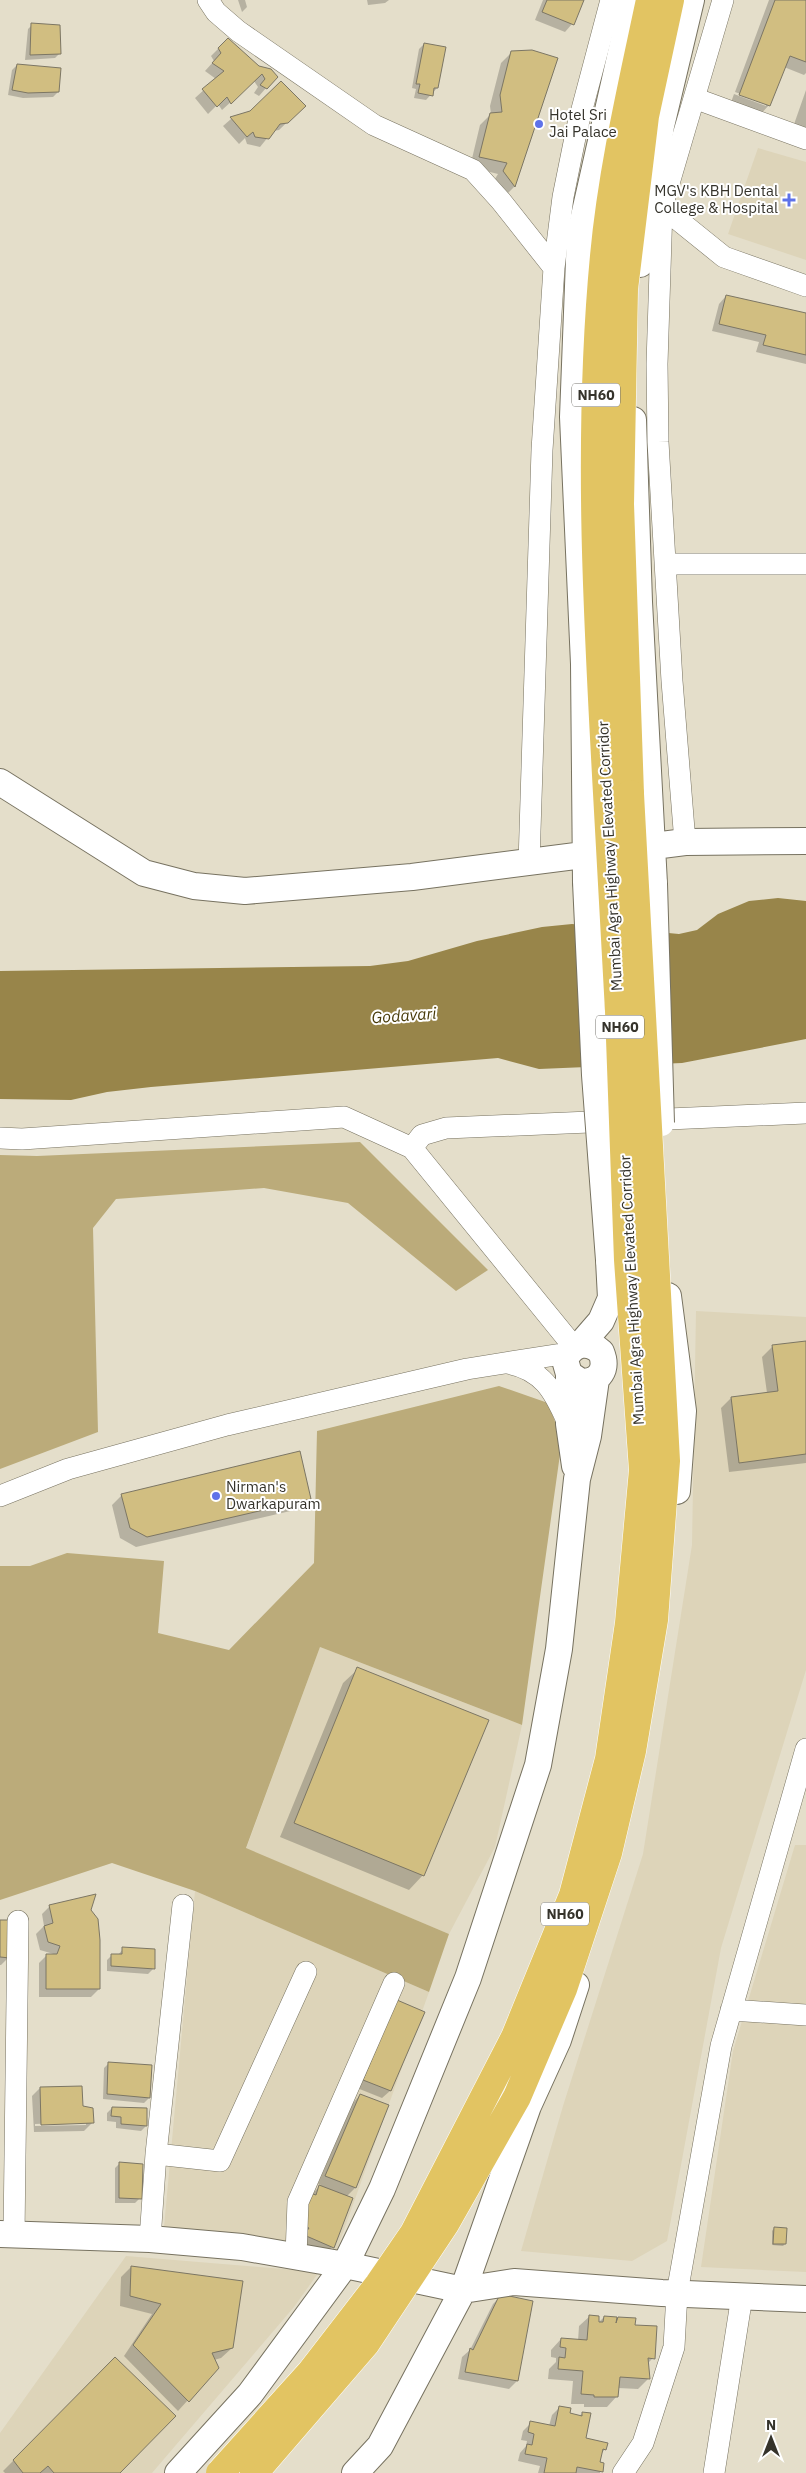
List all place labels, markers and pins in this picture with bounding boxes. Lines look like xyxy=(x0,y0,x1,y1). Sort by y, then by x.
place label: Hotel Sri Jai Palace xyxy=(549,105,617,141)
marker: Hotel Sri Jai Palace xyxy=(533,118,545,130)
place label: MGV's KBH Dental College & Hospital xyxy=(654,181,778,217)
marker: MGV's KBH Dental College & Hospital xyxy=(782,193,796,207)
place label: Nirman's Dwarkapuram xyxy=(226,1477,321,1513)
marker: Nirman's Dwarkapuram xyxy=(210,1490,222,1502)

